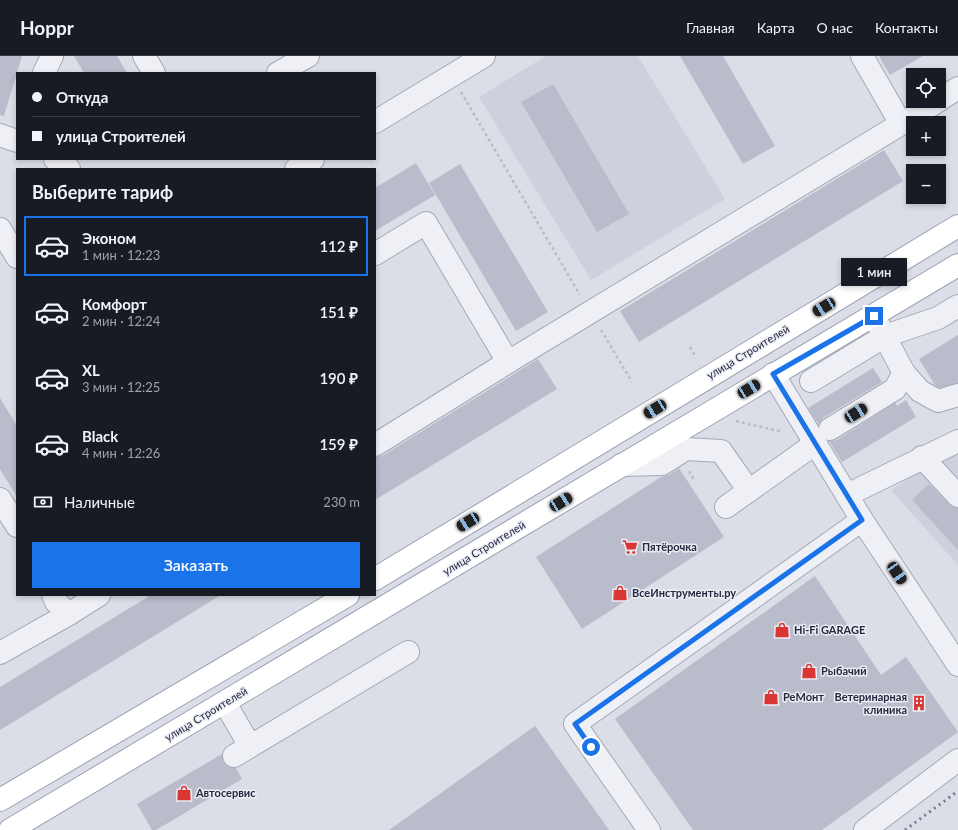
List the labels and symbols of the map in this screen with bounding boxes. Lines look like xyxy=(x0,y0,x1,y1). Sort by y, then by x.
callout: 1 мин xyxy=(841,258,907,286)
car xyxy=(811,296,837,318)
route end xyxy=(865,307,883,325)
street label: улица Строителей xyxy=(704,322,791,381)
car xyxy=(736,378,762,400)
car xyxy=(642,398,668,420)
car xyxy=(843,402,869,424)
car xyxy=(548,491,574,513)
car xyxy=(455,511,481,533)
street label: улица Строителей xyxy=(440,518,527,577)
supermarket icon: Пятёрочка xyxy=(621,538,639,556)
place label: Пятёрочка xyxy=(642,540,697,553)
car xyxy=(885,560,909,586)
shop icon: ВсеИнструменты.ру xyxy=(611,584,629,602)
place label: ВсеИнструменты.ру xyxy=(632,586,736,599)
shop icon: Hi-Fi GARAGE xyxy=(773,621,791,639)
place label: Hi-Fi GARAGE xyxy=(794,623,865,636)
shop icon: Рыбачий xyxy=(800,662,818,680)
place label: Рыбачий xyxy=(821,664,867,677)
street label: улица Строителей xyxy=(162,684,249,743)
shop icon: РеМонт xyxy=(762,688,780,706)
place label: РеМонт xyxy=(783,690,824,703)
place label: Ветеринарная клиника xyxy=(834,690,907,716)
building icon: Ветеринарная клиника xyxy=(910,694,928,712)
route start xyxy=(582,738,600,756)
shop icon: Автосервис xyxy=(175,784,193,802)
place label: Автосервис xyxy=(195,786,256,799)

